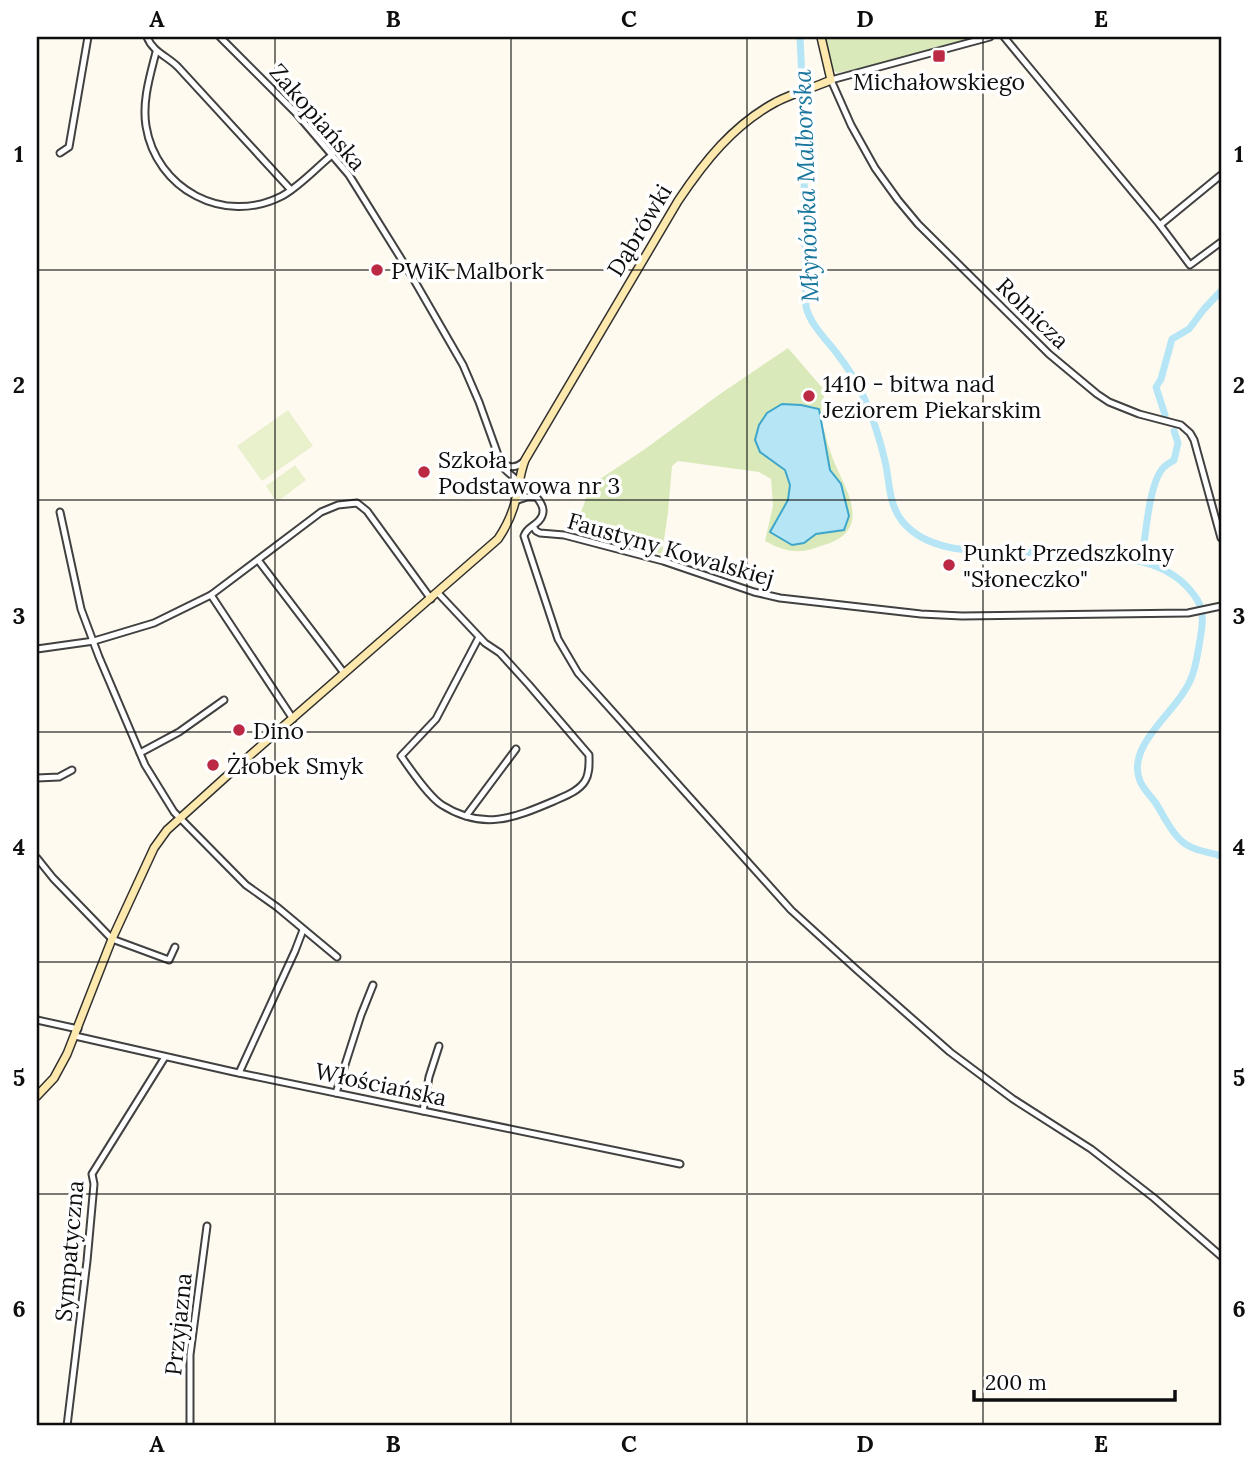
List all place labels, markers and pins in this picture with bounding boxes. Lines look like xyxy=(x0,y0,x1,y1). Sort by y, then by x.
marker: Michałowskiego xyxy=(931,48,947,64)
place label: Michałowskiego xyxy=(853,67,1025,96)
place label: PWiK Malbork xyxy=(391,256,544,285)
marker: PWiK Malbork xyxy=(369,262,385,278)
place label: 1410 - bitwa nad Jeziorem Piekarskim xyxy=(822,369,1041,424)
marker: 1410 - bitwa nad Jeziorem Piekarskim xyxy=(801,388,817,404)
place label: Szkoła Podstawowa nr 3 xyxy=(438,445,620,500)
marker: Szkoła Podstawowa nr 3 xyxy=(416,464,432,480)
place label: Punkt Przedszkolny "Słoneczko" xyxy=(963,538,1175,593)
marker: Punkt Przedszkolny "Słoneczko" xyxy=(941,557,957,573)
place label: Dino xyxy=(253,716,304,745)
marker: Dino xyxy=(231,722,247,738)
place label: Żłobek Smyk xyxy=(227,751,364,780)
marker: Żłobek Smyk xyxy=(205,757,221,773)

